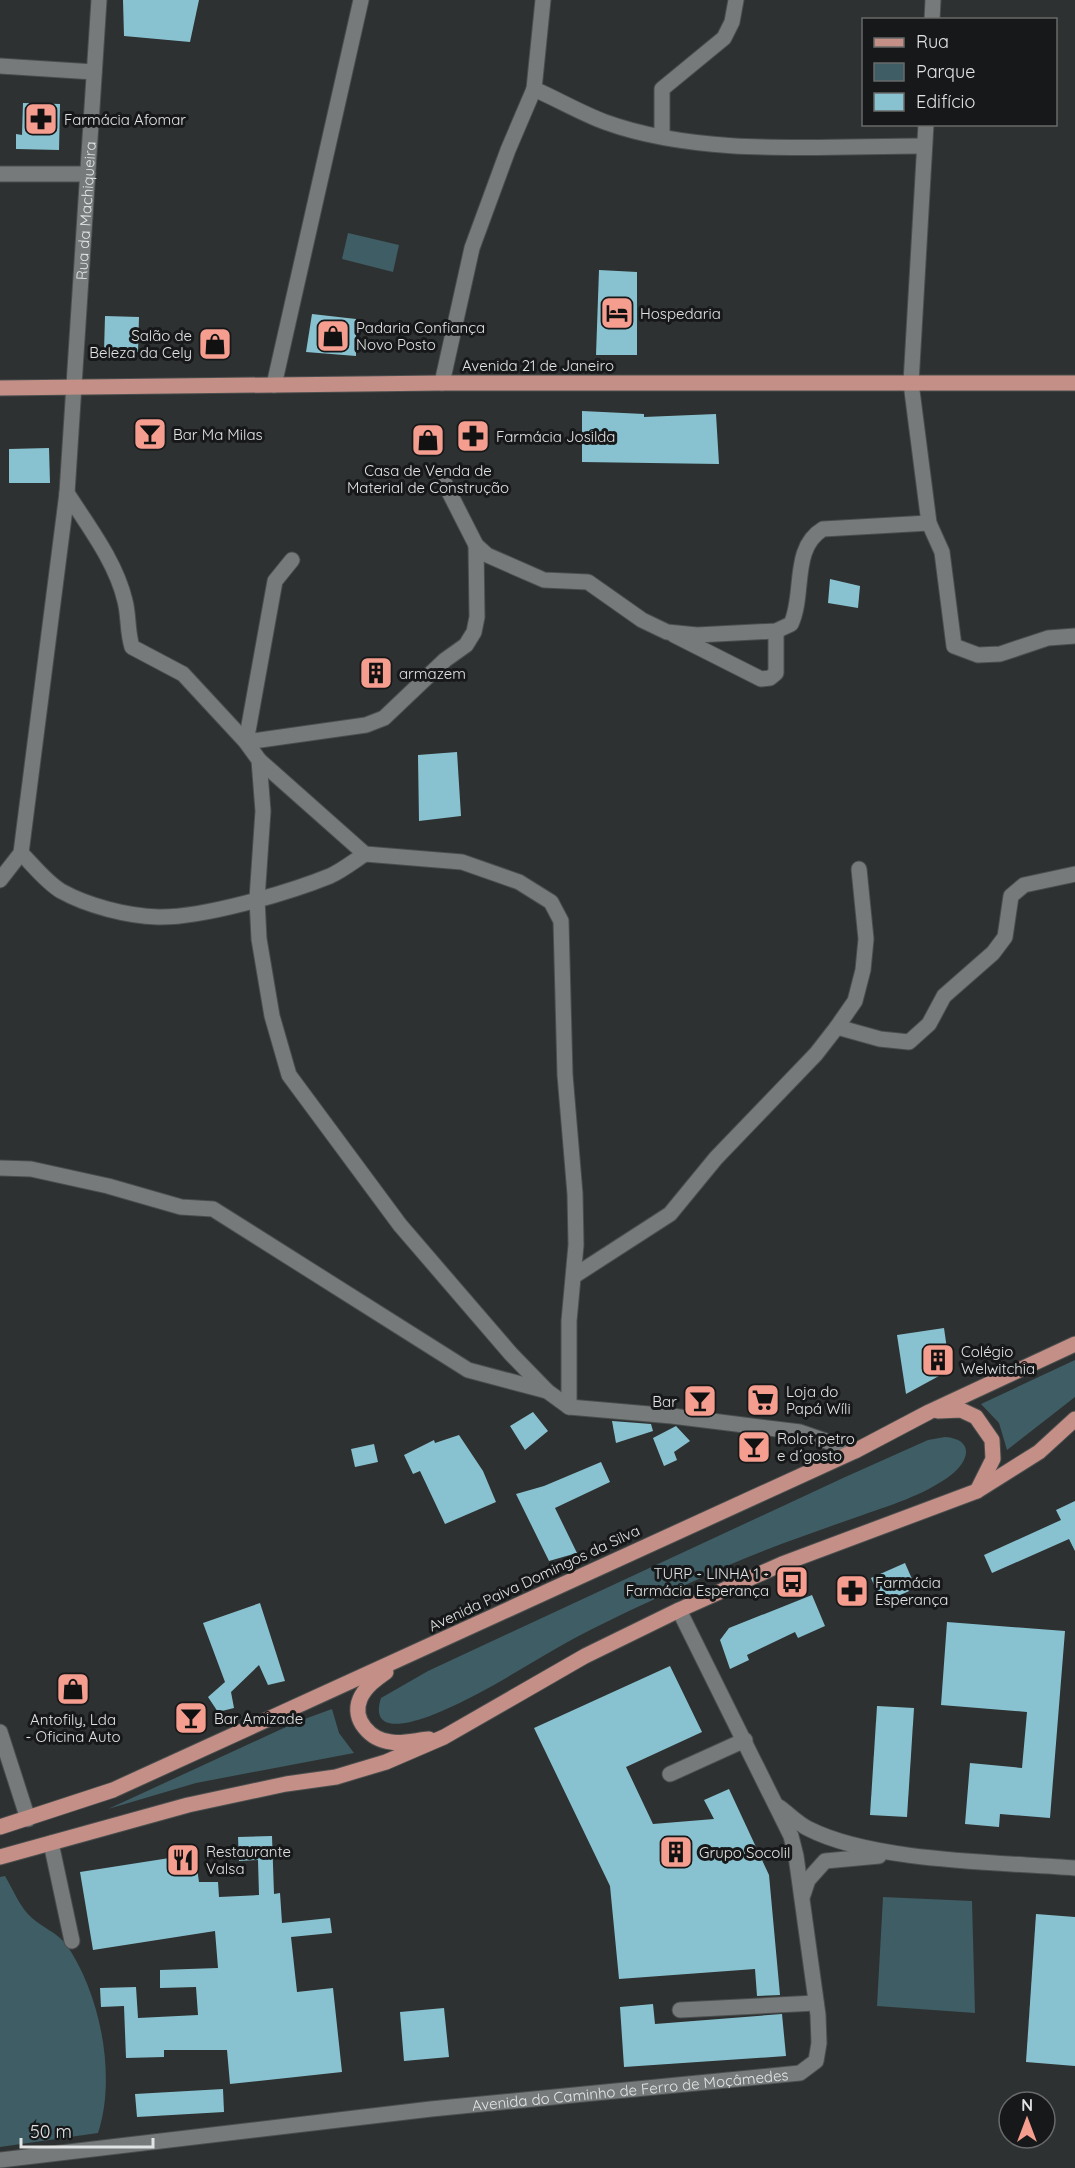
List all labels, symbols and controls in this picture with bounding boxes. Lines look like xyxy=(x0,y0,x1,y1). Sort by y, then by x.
legend xyxy=(862,18,1057,126)
text: Rua xyxy=(916,30,949,53)
text: Parque xyxy=(916,60,975,83)
text: Edifício xyxy=(916,90,975,113)
pharmacy icon: Farmácia Afomar xyxy=(23,101,59,137)
place label: Farmácia Afomar xyxy=(64,110,186,129)
street label: Rua da Machiqueira xyxy=(71,141,99,281)
hotel icon: Hospedaria xyxy=(599,295,635,331)
place label: Hospedaria xyxy=(640,304,721,323)
shop icon: Padaria Confiança Novo Posto xyxy=(315,318,351,354)
place label: Padaria Confiança Novo Posto xyxy=(356,318,485,354)
place label: Salão de Beleza da Cely xyxy=(89,326,192,362)
shop icon: Salão de Beleza da Cely xyxy=(197,326,233,362)
street label: Avenida 21 de Janeiro xyxy=(462,356,614,375)
bar icon: Bar Ma Milas xyxy=(132,416,168,452)
pharmacy icon: Farmácia Josilda xyxy=(455,418,491,454)
shop icon: Casa de Venda de Material de Construção xyxy=(410,422,446,458)
place label: Bar Ma Milas xyxy=(173,425,263,444)
place label: Farmácia Josilda xyxy=(496,427,615,446)
place label: Casa de Venda de Material de Construção xyxy=(347,461,509,497)
building icon: armazem xyxy=(358,655,394,691)
place label: armazem xyxy=(399,664,466,683)
building icon: Colégio Welwitchia xyxy=(920,1342,956,1378)
place label: Colégio Welwitchia xyxy=(961,1342,1035,1378)
supermarket icon: Loja do Papá Wíli xyxy=(745,1382,781,1418)
place label: Loja do Papá Wíli xyxy=(786,1382,851,1418)
bar icon: Bar xyxy=(682,1383,718,1419)
place label: Bar xyxy=(652,1392,677,1411)
bar icon: Rolot petro e d´gosto xyxy=(736,1429,772,1465)
place label: Rolot petro e d´gosto xyxy=(777,1429,855,1465)
street label: Avenida Paiva Domingos da Silva xyxy=(425,1521,643,1635)
place label: TURP - LINHA 1 - Farmácia Esperança xyxy=(626,1564,769,1600)
bus stop icon: TURP - LINHA 1 - Farmácia Esperança xyxy=(774,1564,810,1600)
pharmacy icon: Farmácia Esperança xyxy=(834,1573,870,1609)
place label: Farmácia Esperança xyxy=(875,1573,948,1609)
shop icon: Antofily, Lda - Oficina Auto xyxy=(55,1671,91,1707)
bar icon: Bar Amizade xyxy=(173,1700,209,1736)
place label: Bar Amizade xyxy=(214,1709,303,1728)
place label: Antofily, Lda - Oficina Auto xyxy=(25,1710,121,1746)
building icon: Grupo Socolil xyxy=(658,1834,694,1870)
restaurant icon: Restaurante Valsa xyxy=(165,1842,201,1878)
place label: Restaurante Valsa xyxy=(206,1842,291,1878)
place label: Grupo Socolil xyxy=(699,1843,790,1862)
street label: Avenida do Caminho de Ferro de Moçâmedes xyxy=(471,2065,789,2114)
north arrow xyxy=(997,2090,1057,2150)
text: N xyxy=(1021,2095,1033,2115)
scale bar xyxy=(21,2111,153,2149)
text: 50 m xyxy=(30,2120,72,2143)

